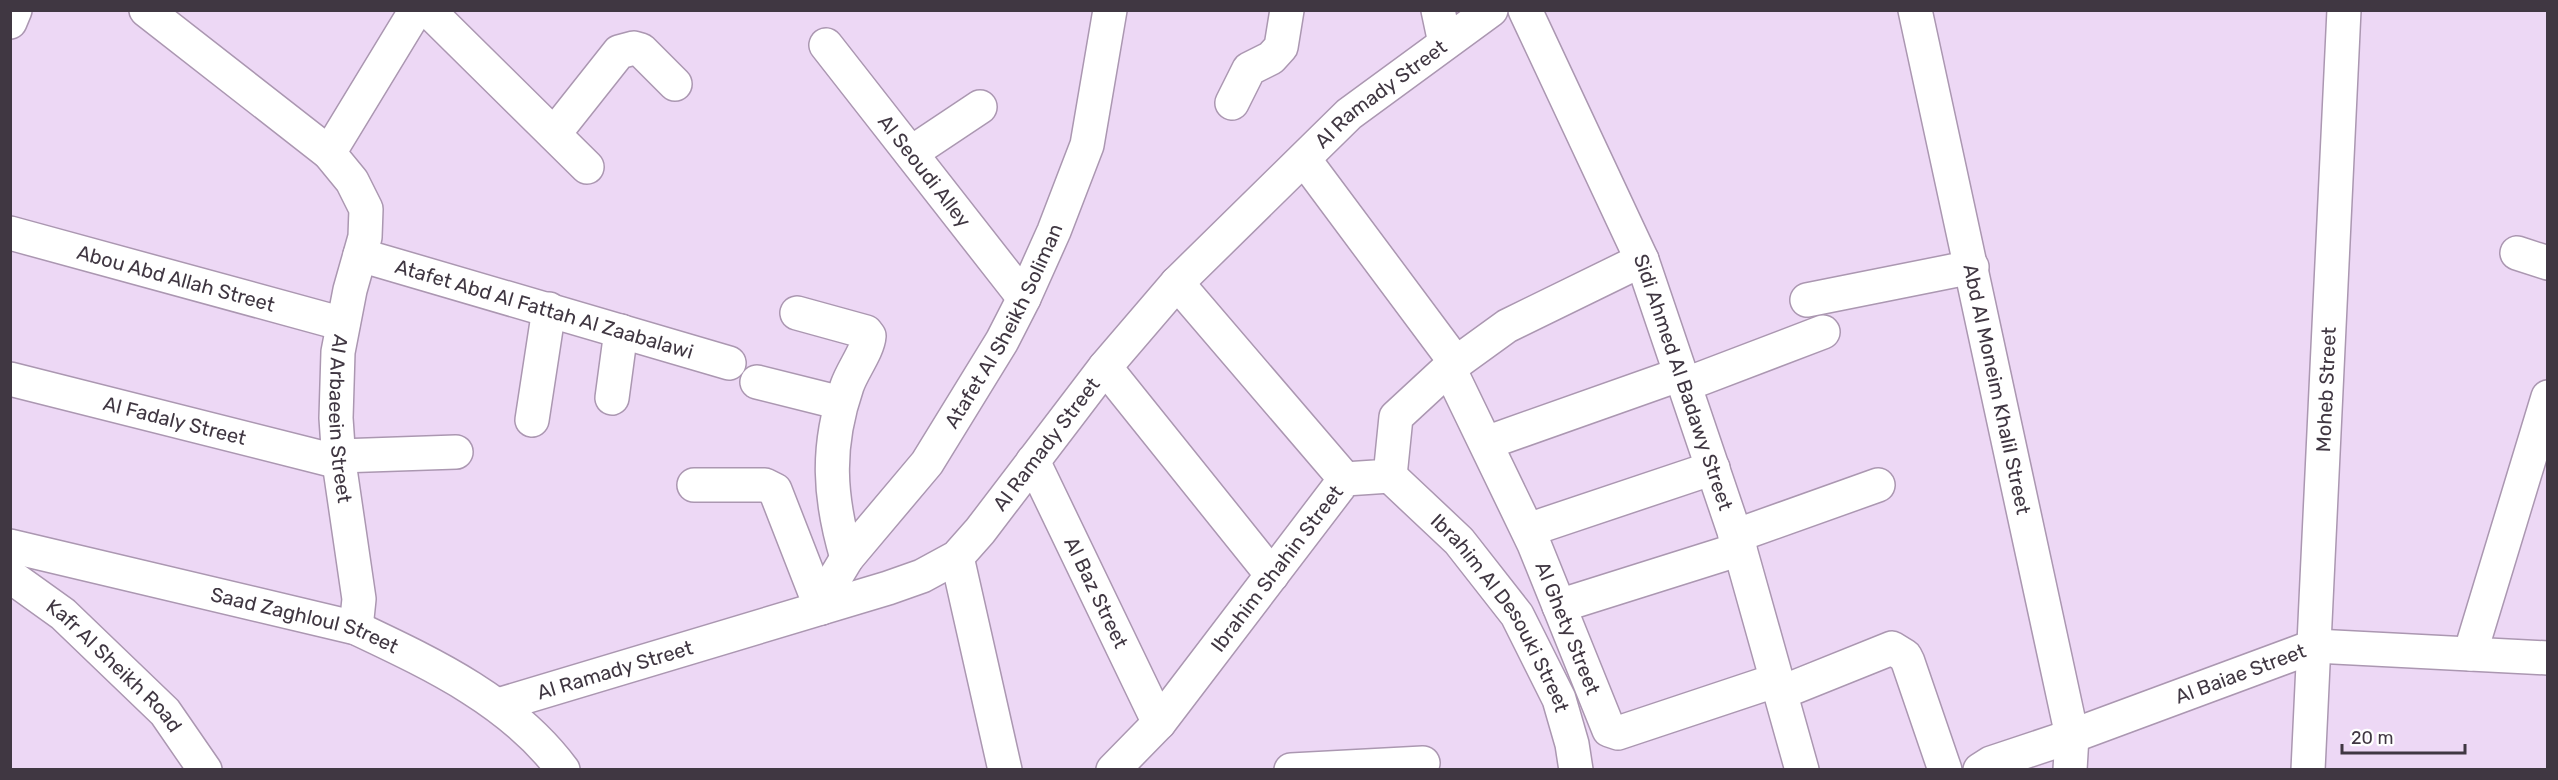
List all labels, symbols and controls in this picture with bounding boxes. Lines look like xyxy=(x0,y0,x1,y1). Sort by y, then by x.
street label: Al Ramady Street xyxy=(1310,35,1451,153)
street label: Al Seoudi Alley xyxy=(873,110,976,232)
street label: Atafet Al Sheikh Soliman xyxy=(939,220,1068,433)
street label: Abou Abd Allah Street xyxy=(74,240,278,317)
street label: Sidi Ahmed Al Badawy Street xyxy=(1629,251,1738,514)
street label: Atafet Abd Al Fattah Al Zaabalawi xyxy=(392,254,696,364)
street label: Abd Al Moneim Khalil Street xyxy=(1958,262,2036,517)
street label: Moheb Street xyxy=(2311,326,2341,453)
street label: Al Arbaeein Street xyxy=(324,333,357,505)
street label: Al Ramady Street xyxy=(988,373,1105,516)
street label: Al Fadaly Street xyxy=(101,391,249,450)
street label: Ibrahim Shahin Street xyxy=(1206,480,1348,657)
street label: Ibrahim Al Desouki Street xyxy=(1426,509,1574,715)
street label: Al Baz Street xyxy=(1059,533,1133,652)
street label: Al Ghety Street xyxy=(1530,558,1605,698)
street label: Saad Zaghloul Street xyxy=(208,582,403,659)
street label: Kafr Al Sheikh Road xyxy=(42,594,187,737)
street label: Al Ramady Street xyxy=(534,635,696,705)
street label: Al Baiae Street xyxy=(2172,638,2309,709)
scale bar xyxy=(2342,717,2465,755)
text: 20 m xyxy=(2351,727,2393,749)

